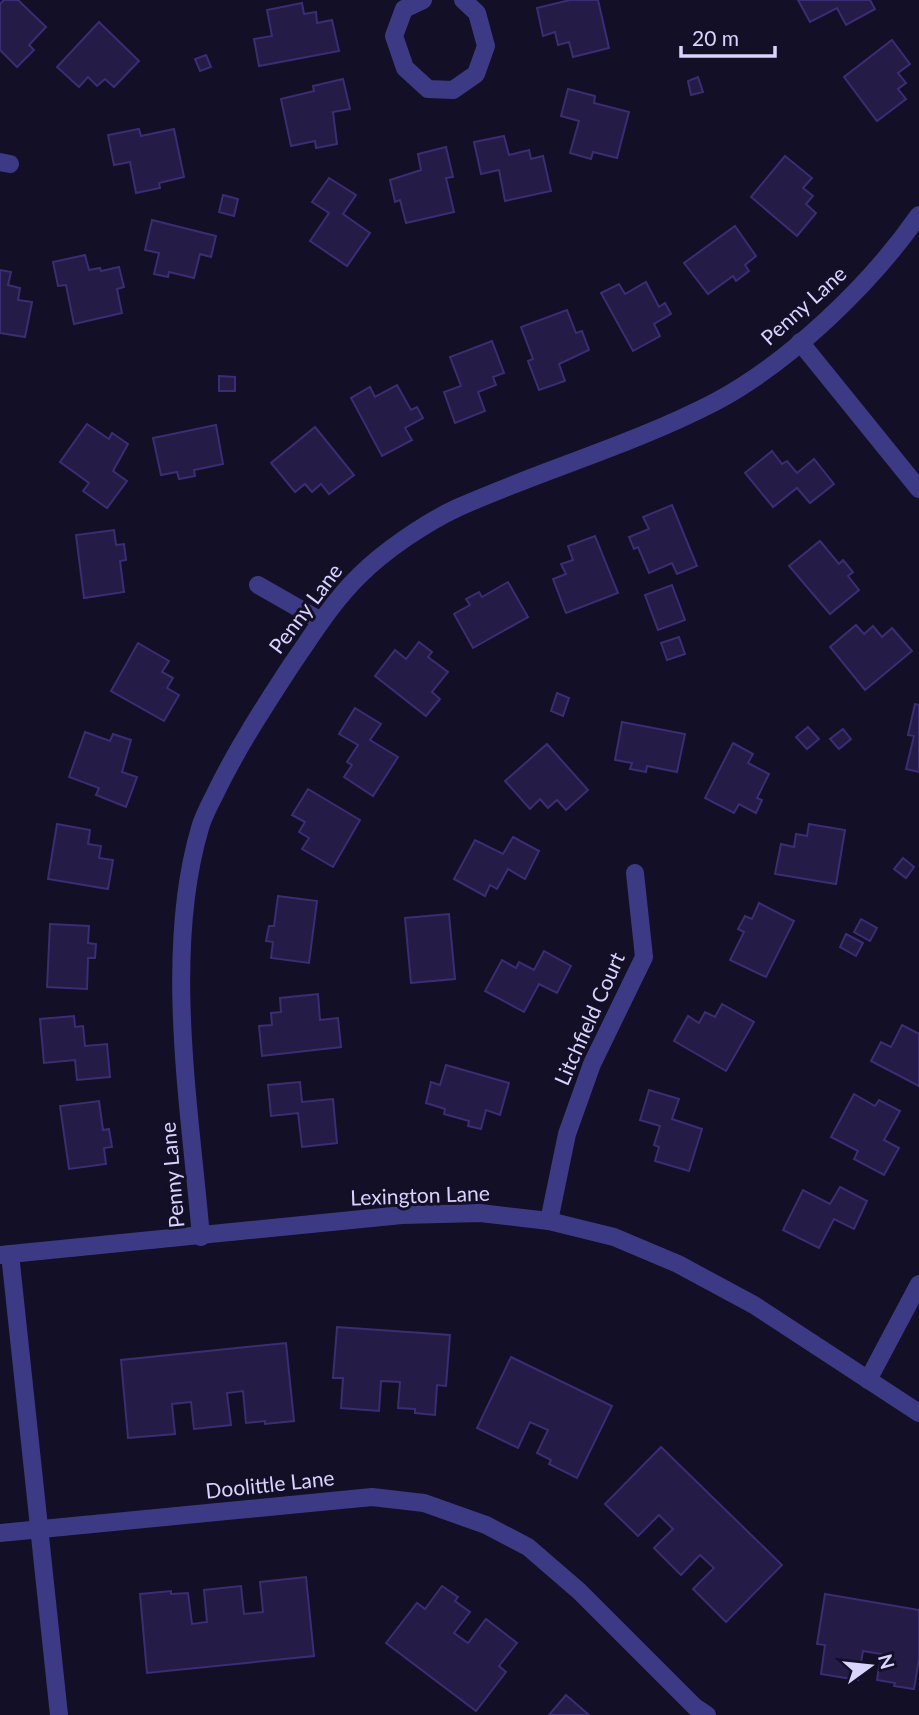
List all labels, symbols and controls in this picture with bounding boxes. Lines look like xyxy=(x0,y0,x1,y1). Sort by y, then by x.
scale bar xyxy=(681,14,776,58)
text: 20 m xyxy=(692,25,739,50)
street label: Penny Lane xyxy=(755,260,851,350)
street label: Penny Lane xyxy=(263,558,347,658)
street label: Litchfield Court xyxy=(548,948,629,1089)
street label: Penny Lane xyxy=(154,1121,189,1229)
street label: Lexington Lane xyxy=(350,1180,490,1209)
street label: Doolittle Lane xyxy=(204,1464,336,1503)
north arrow xyxy=(835,1631,905,1701)
text: N xyxy=(874,1651,900,1672)

